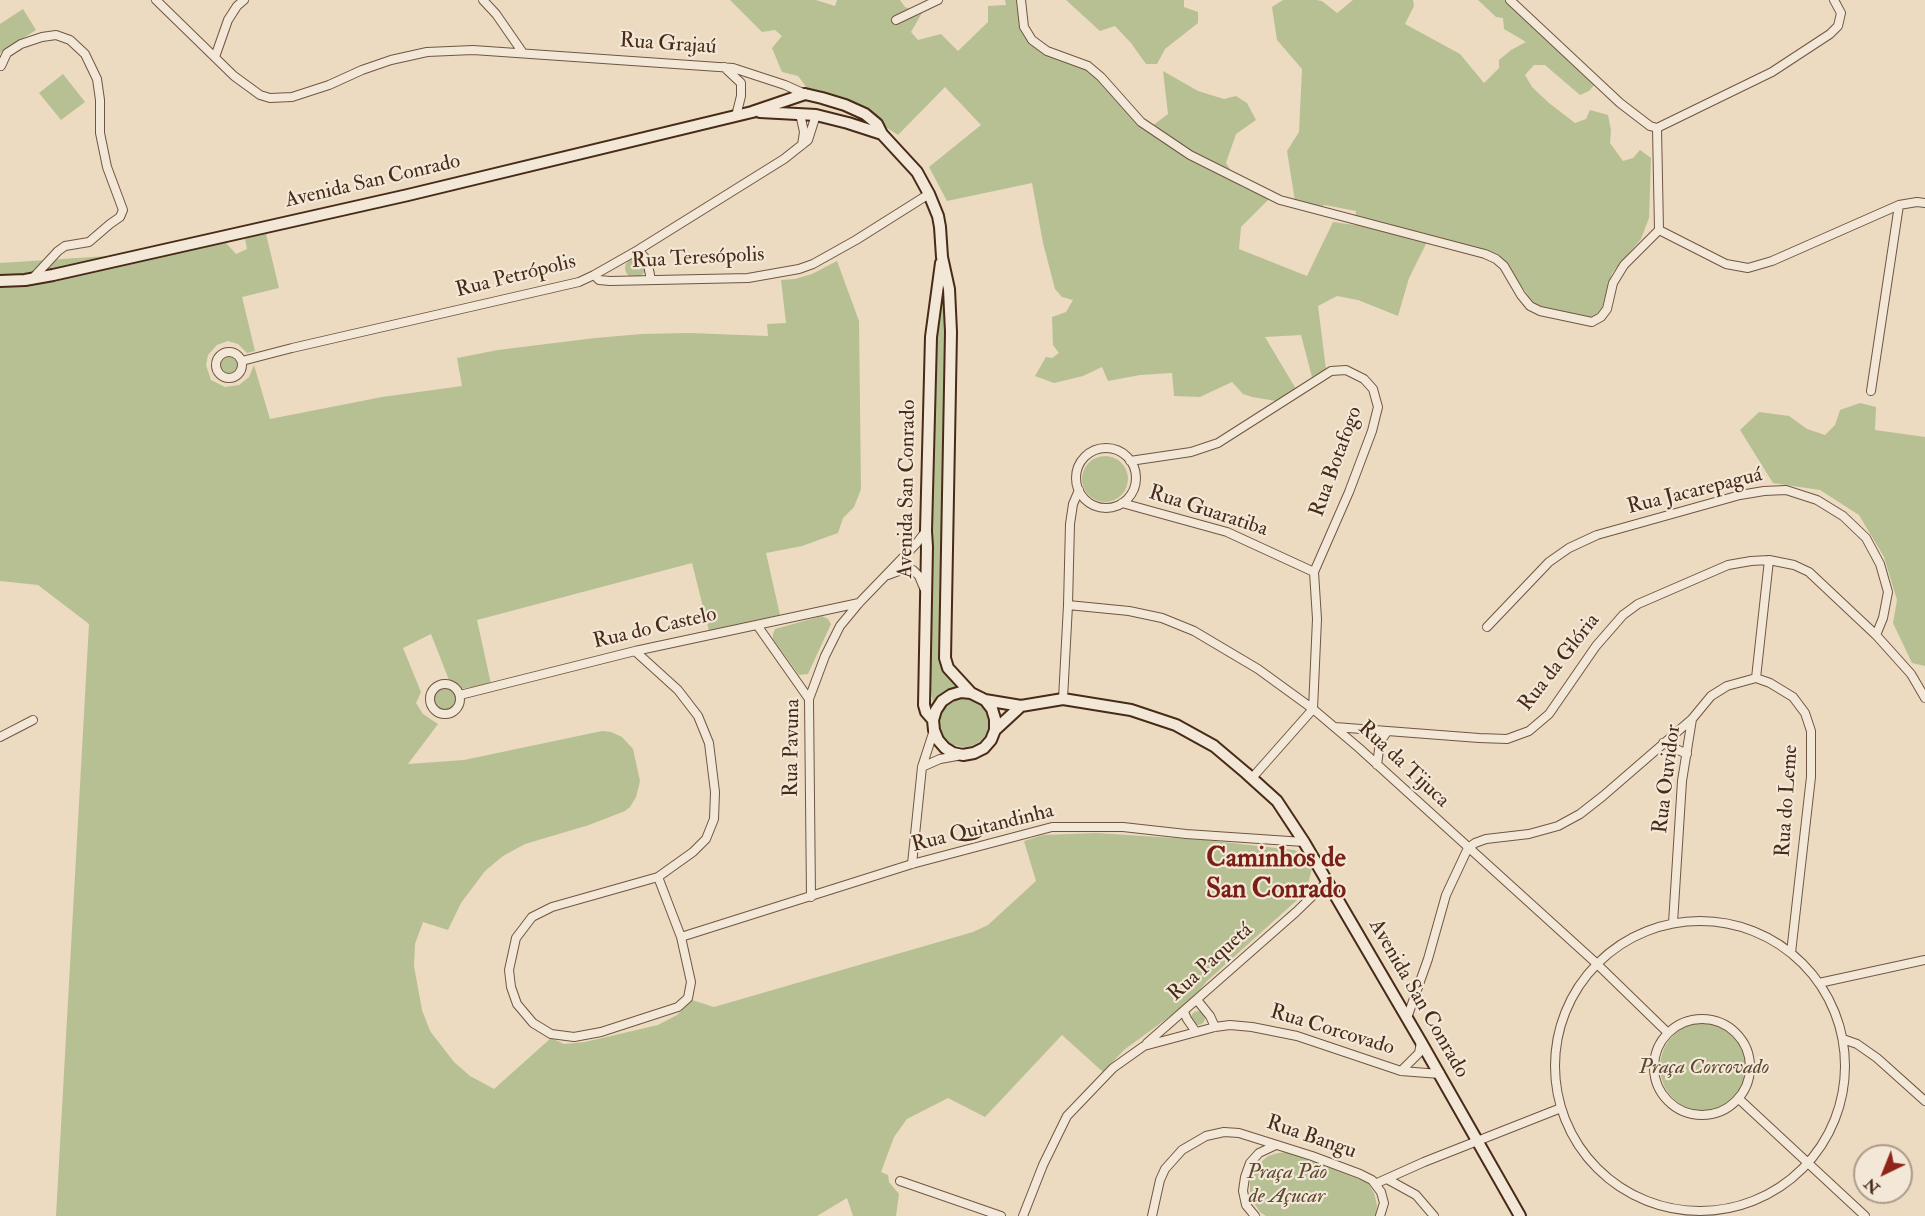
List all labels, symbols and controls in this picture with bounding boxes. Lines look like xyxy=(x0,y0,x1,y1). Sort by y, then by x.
street label: Rua Grajaú xyxy=(619,29,717,61)
street label: Avenida San Conrado xyxy=(283,150,463,214)
street label: Rua Teresópolis xyxy=(631,243,765,275)
street label: Rua Petrópolis xyxy=(453,250,579,304)
street label: Avenida San Conrado xyxy=(894,399,922,579)
street label: Rua Botafogo xyxy=(1305,404,1369,520)
street label: Rua Jacarepaguá xyxy=(1625,463,1765,521)
street label: Rua Guaratiba xyxy=(1145,481,1271,543)
street label: Rua do Castelo xyxy=(591,603,719,655)
street label: Rua da Glória xyxy=(1514,609,1606,717)
street label: Rua Pavuna xyxy=(780,699,806,797)
street label: Rua da Tijuca xyxy=(1352,716,1454,814)
street label: Rua Ouvidor xyxy=(1649,723,1687,835)
street label: Rua do Leme xyxy=(1772,744,1804,858)
street label: Rua Quitandinha xyxy=(909,799,1057,859)
district label: Caminhos de San Conrado xyxy=(1206,844,1346,907)
street label: Avenida San Conrado xyxy=(1362,915,1474,1083)
street label: Rua Paquetá xyxy=(1163,918,1259,1008)
street label: Rua Corcovado xyxy=(1267,1000,1397,1062)
park label: Praça Corcovado xyxy=(1639,1055,1769,1081)
street label: Rua Bangu xyxy=(1263,1111,1359,1165)
north arrow xyxy=(1853,1144,1913,1204)
park label: Praça Pão de Açucar xyxy=(1247,1160,1327,1210)
text: N xyxy=(1860,1174,1884,1198)

